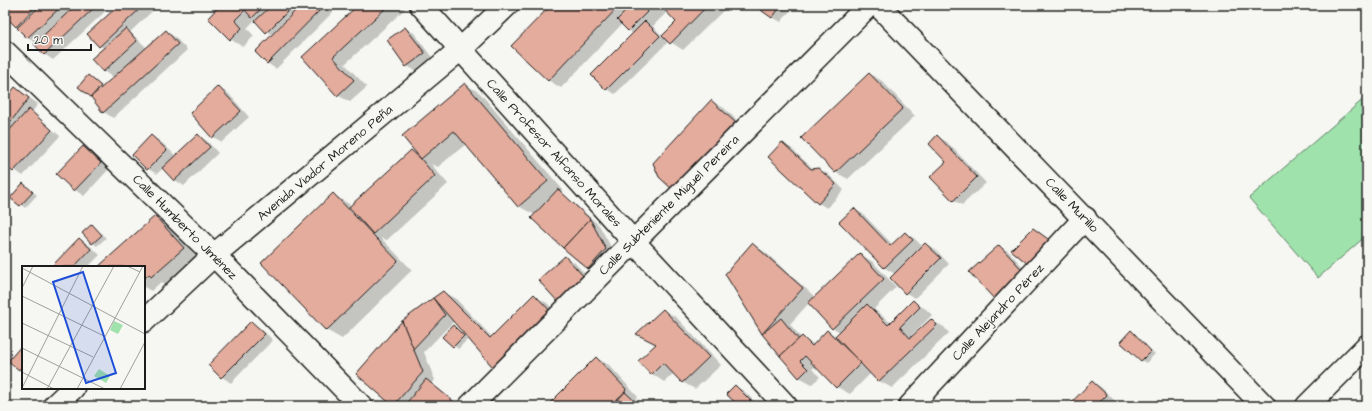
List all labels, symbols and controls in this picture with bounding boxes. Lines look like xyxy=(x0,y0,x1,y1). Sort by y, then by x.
scale bar xyxy=(28,26,91,52)
text: 20 m xyxy=(34,32,63,49)
street label: Calle Profesor Alfonso Morales xyxy=(482,75,626,232)
street label: Avenida Viador Moreno Peña xyxy=(253,101,397,225)
street label: Calle Subteniente Miguel Pereira xyxy=(595,131,744,280)
street label: Calle Humberto Jiménez xyxy=(128,170,242,284)
street label: Calle Murillo xyxy=(1041,174,1103,237)
street label: Calle Alejandro Pérez xyxy=(948,259,1048,365)
inset map xyxy=(22,266,145,389)

